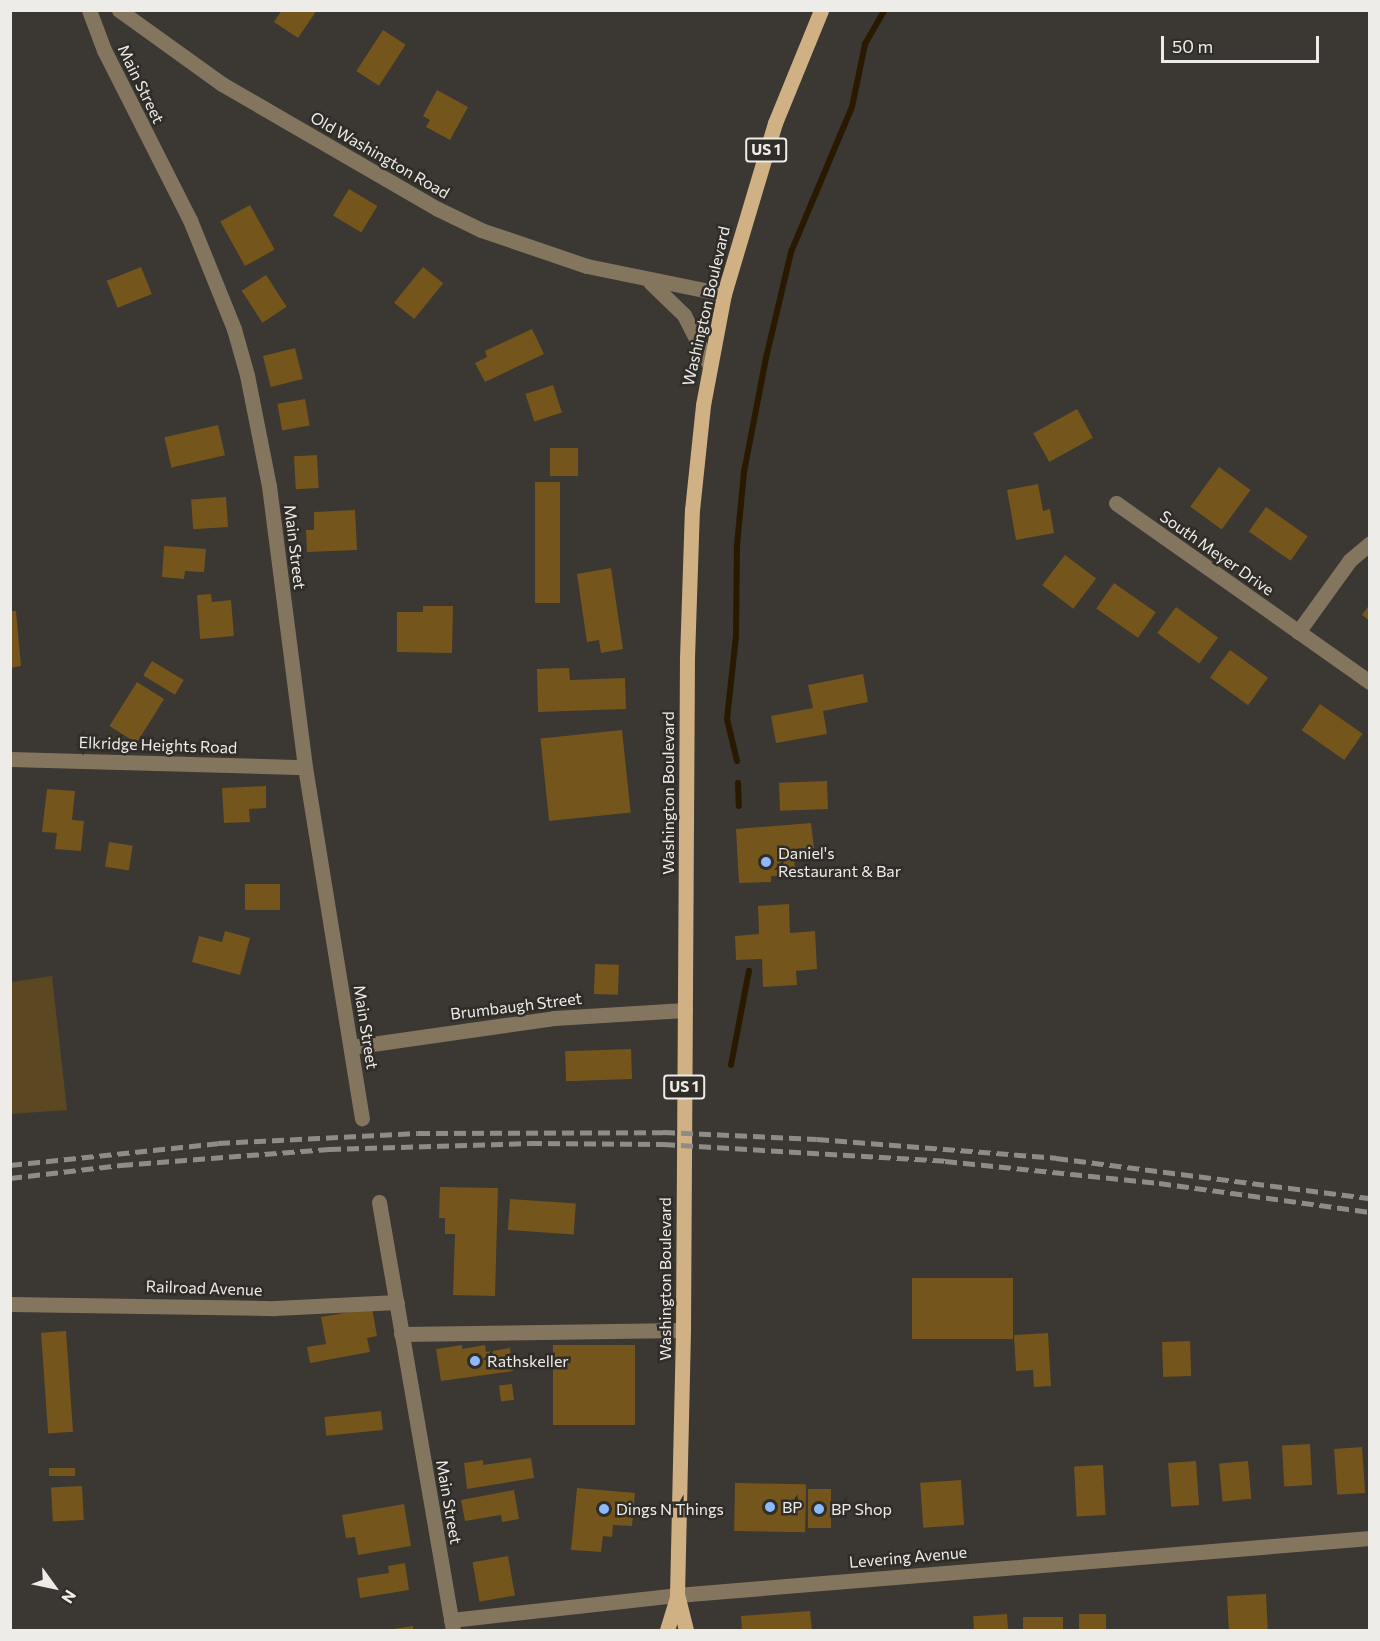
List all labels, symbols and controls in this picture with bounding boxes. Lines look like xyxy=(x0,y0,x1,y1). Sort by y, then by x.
scale bar xyxy=(1164,24,1322,62)
text: 50 m xyxy=(1172,35,1213,57)
street label: Main Street xyxy=(114,42,168,126)
street label: Old Washington Road xyxy=(307,107,453,203)
road number: US 1 xyxy=(745,138,787,162)
street label: Washington Boulevard xyxy=(678,224,734,388)
street label: Main Street xyxy=(280,504,310,590)
street label: South Meyer Drive xyxy=(1156,506,1278,600)
street label: Washington Boulevard xyxy=(658,711,678,875)
street label: Elkridge Heights Road xyxy=(78,733,238,757)
place label: Daniel's Restaurant & Bar xyxy=(778,843,901,881)
marker: Daniel's Restaurant & Bar xyxy=(759,855,773,869)
street label: Main Street xyxy=(350,983,382,1071)
street label: Brumbaugh Street xyxy=(449,988,583,1024)
road number: US 1 xyxy=(663,1075,705,1099)
street label: Washington Boulevard xyxy=(655,1197,675,1361)
street label: Railroad Avenue xyxy=(145,1276,263,1300)
place label: Rathskeller xyxy=(487,1351,569,1371)
marker: Rathskeller xyxy=(468,1354,482,1368)
street label: Main Street xyxy=(432,1458,466,1546)
place label: BP xyxy=(782,1497,802,1517)
place label: Dings N Things xyxy=(616,1499,724,1519)
place label: BP Shop xyxy=(831,1499,892,1519)
marker: BP xyxy=(763,1500,777,1514)
marker: Dings N Things xyxy=(597,1502,611,1516)
marker: BP Shop xyxy=(812,1502,826,1516)
street label: Levering Avenue xyxy=(848,1542,968,1572)
north arrow xyxy=(24,1557,84,1617)
text: N xyxy=(58,1587,81,1607)

